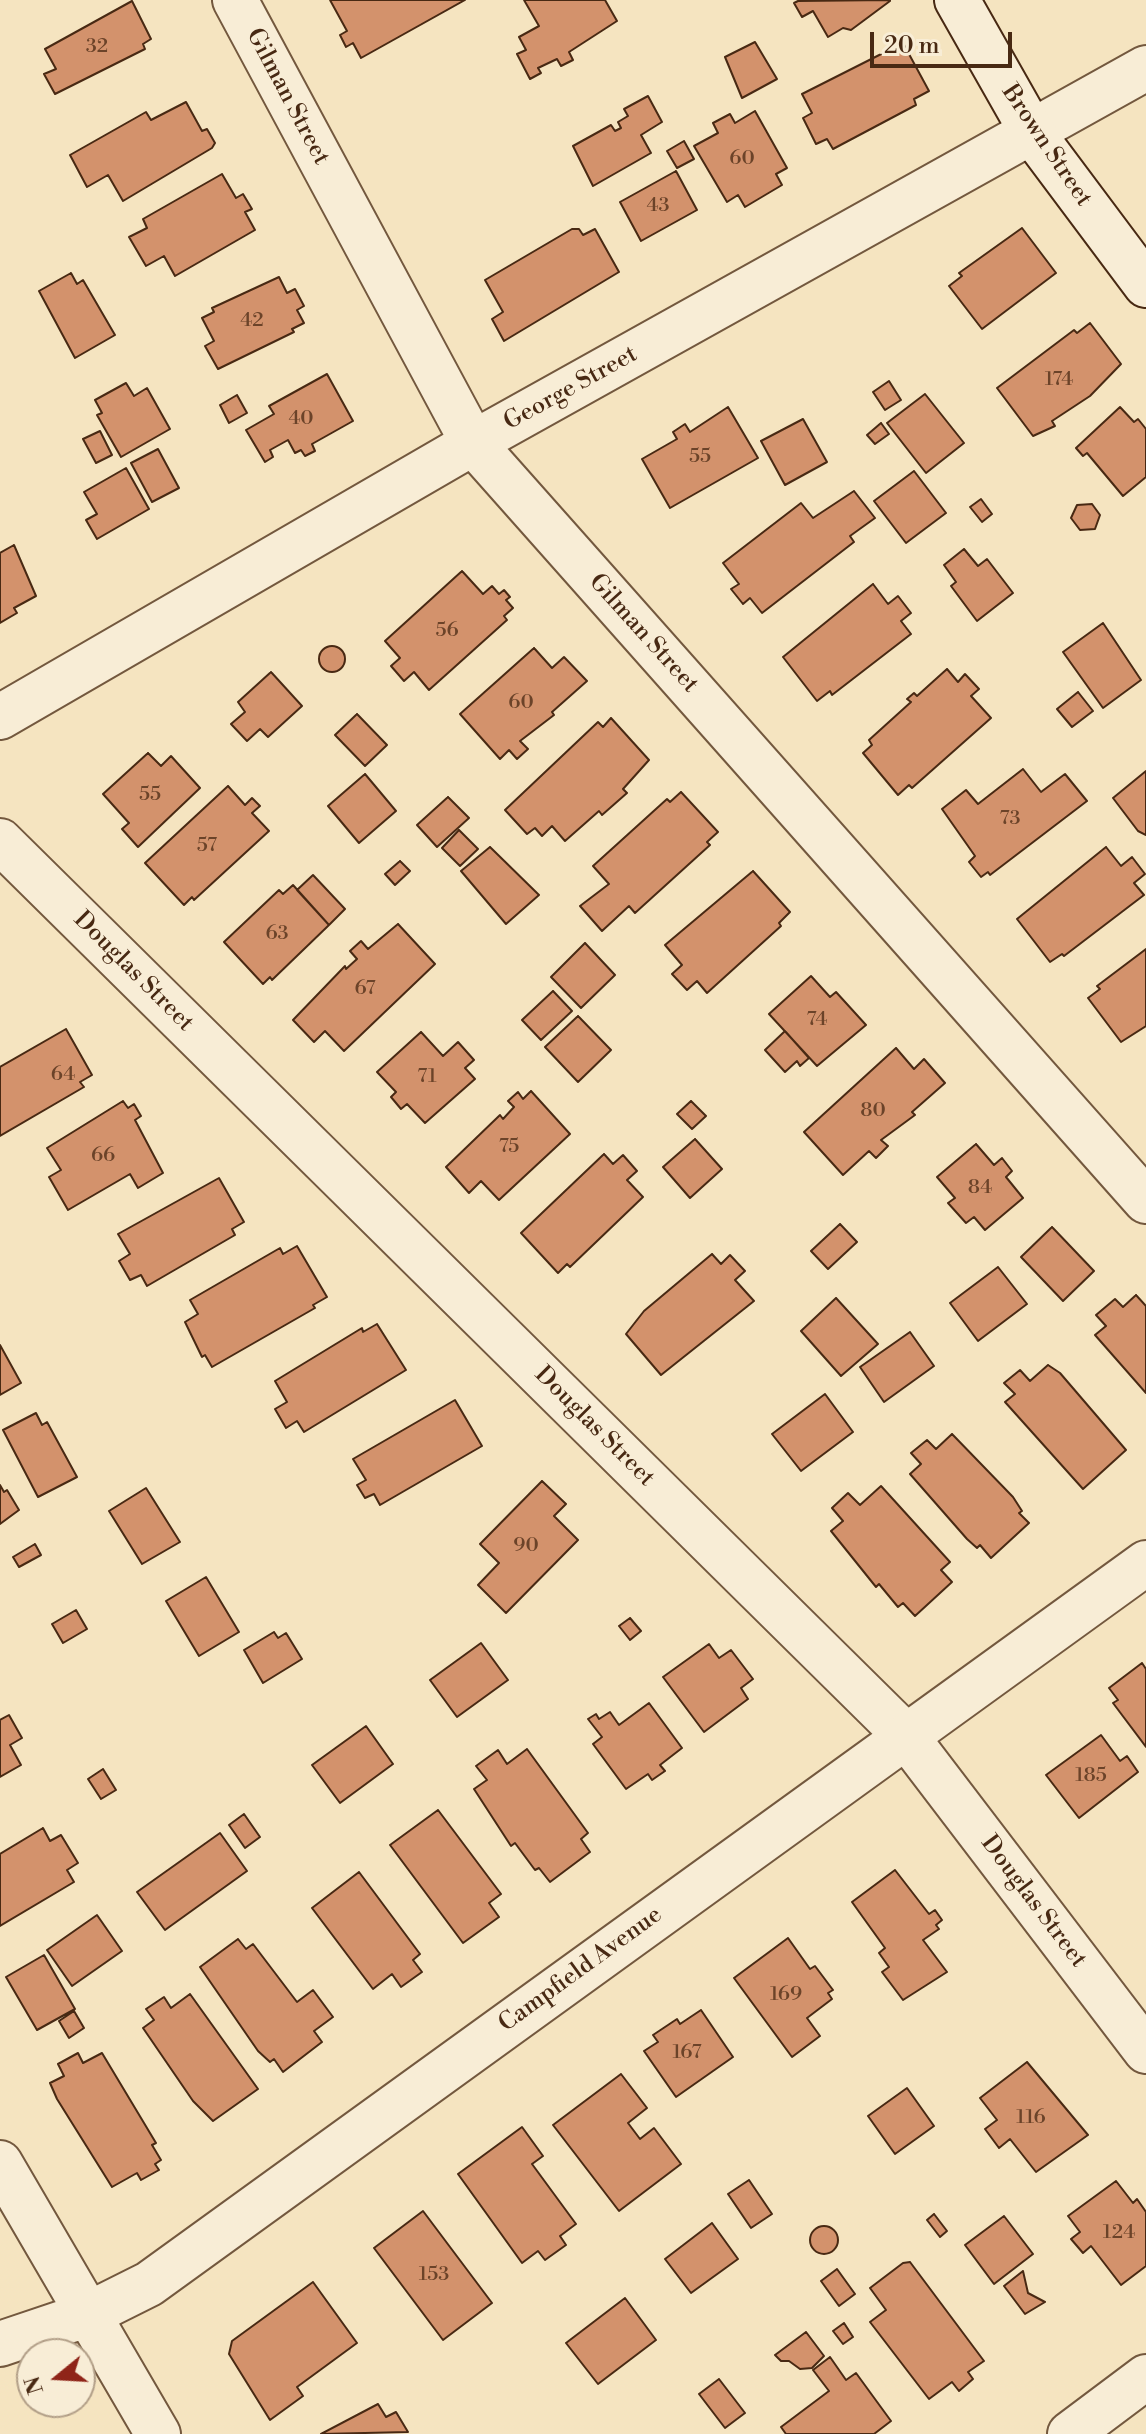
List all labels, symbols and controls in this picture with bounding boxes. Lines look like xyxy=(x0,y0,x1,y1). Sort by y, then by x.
scale bar xyxy=(874,16,1016,66)
street label: Gilman Street xyxy=(239,24,335,170)
text: 20 m xyxy=(884,31,940,61)
house number: 32 xyxy=(86,35,108,59)
street label: Brown Street xyxy=(995,80,1097,212)
house number: 60 xyxy=(729,147,755,171)
house number: 43 xyxy=(647,194,669,218)
house number: 42 xyxy=(240,309,264,333)
street label: George Street xyxy=(499,341,643,437)
house number: 174 xyxy=(1045,368,1073,392)
house number: 40 xyxy=(288,407,314,431)
house number: 55 xyxy=(689,445,711,469)
street label: Gilman Street xyxy=(582,569,704,699)
house number: 56 xyxy=(435,619,459,643)
house number: 60 xyxy=(508,691,534,715)
house number: 55 xyxy=(139,783,161,807)
house number: 73 xyxy=(1000,807,1020,831)
house number: 57 xyxy=(197,834,217,858)
street label: Douglas Street xyxy=(67,906,199,1038)
house number: 63 xyxy=(265,922,289,946)
house number: 67 xyxy=(354,977,376,1001)
house number: 74 xyxy=(807,1008,827,1032)
house number: 64 xyxy=(51,1063,75,1087)
house number: 71 xyxy=(417,1065,437,1089)
house number: 80 xyxy=(860,1099,886,1123)
house number: 75 xyxy=(499,1135,519,1159)
house number: 66 xyxy=(91,1144,115,1168)
house number: 84 xyxy=(968,1176,992,1200)
street label: Douglas Street xyxy=(528,1361,660,1493)
house number: 90 xyxy=(513,1534,539,1558)
house number: 185 xyxy=(1075,1764,1107,1788)
street label: Douglas Street xyxy=(974,1830,1092,1974)
street label: Campfield Avenue xyxy=(494,1901,668,2039)
house number: 169 xyxy=(770,1983,802,2007)
house number: 167 xyxy=(672,2041,702,2065)
house number: 116 xyxy=(1016,2106,1046,2130)
house number: 124 xyxy=(1103,2221,1135,2245)
house number: 153 xyxy=(419,2263,449,2287)
north arrow xyxy=(16,2338,96,2418)
text: N xyxy=(19,2373,50,2397)

